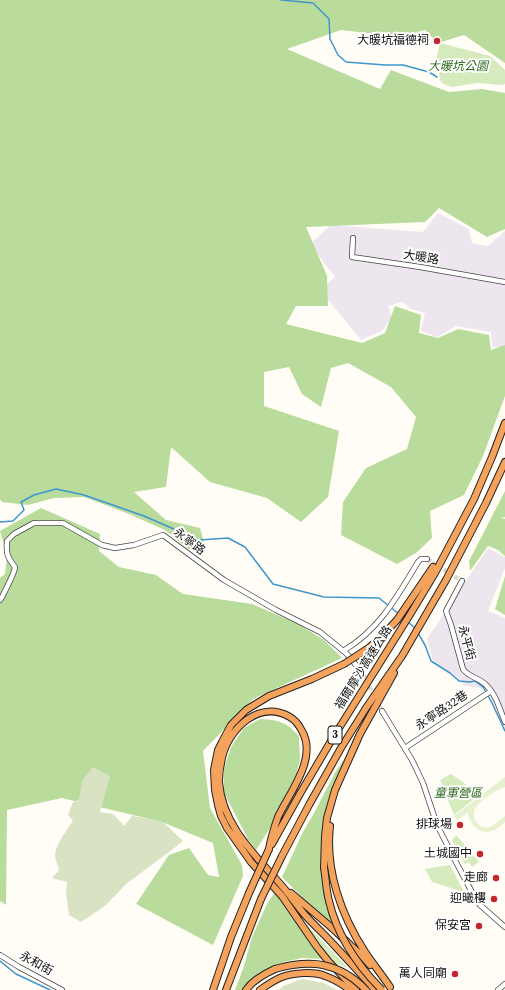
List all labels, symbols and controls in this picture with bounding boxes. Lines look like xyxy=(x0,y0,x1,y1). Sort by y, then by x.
place label: 大暖坑福德祠 xyxy=(357,34,429,48)
marker: 大暖坑福德祠 xyxy=(432,36,442,46)
park label: 大暖坑公園 xyxy=(428,60,488,74)
street label: 大暖路 xyxy=(402,248,440,268)
street label: 永寧路 xyxy=(170,525,208,559)
street label: 福爾摩沙高速公路 xyxy=(332,623,396,713)
street label: 永平街 xyxy=(454,624,478,662)
street label: 永寧路32巷 xyxy=(413,688,471,734)
road number: 3 xyxy=(328,726,342,744)
park label: 童軍營區 xyxy=(434,787,482,801)
place label: 排球場 xyxy=(416,818,452,832)
marker: 排球場 xyxy=(455,820,465,830)
place label: 土城國中 xyxy=(424,847,472,861)
marker: 土城國中 xyxy=(475,849,485,859)
place label: 走廊 xyxy=(464,871,488,885)
marker: 走廊 xyxy=(491,873,501,883)
place label: 迎曦樓 xyxy=(450,892,486,906)
marker: 迎曦樓 xyxy=(489,894,499,904)
place label: 保安宮 xyxy=(435,919,471,933)
marker: 保安宮 xyxy=(474,921,484,931)
street label: 永和街 xyxy=(17,949,55,979)
place label: 萬人同廟 xyxy=(399,967,447,981)
marker: 萬人同廟 xyxy=(450,969,460,979)

